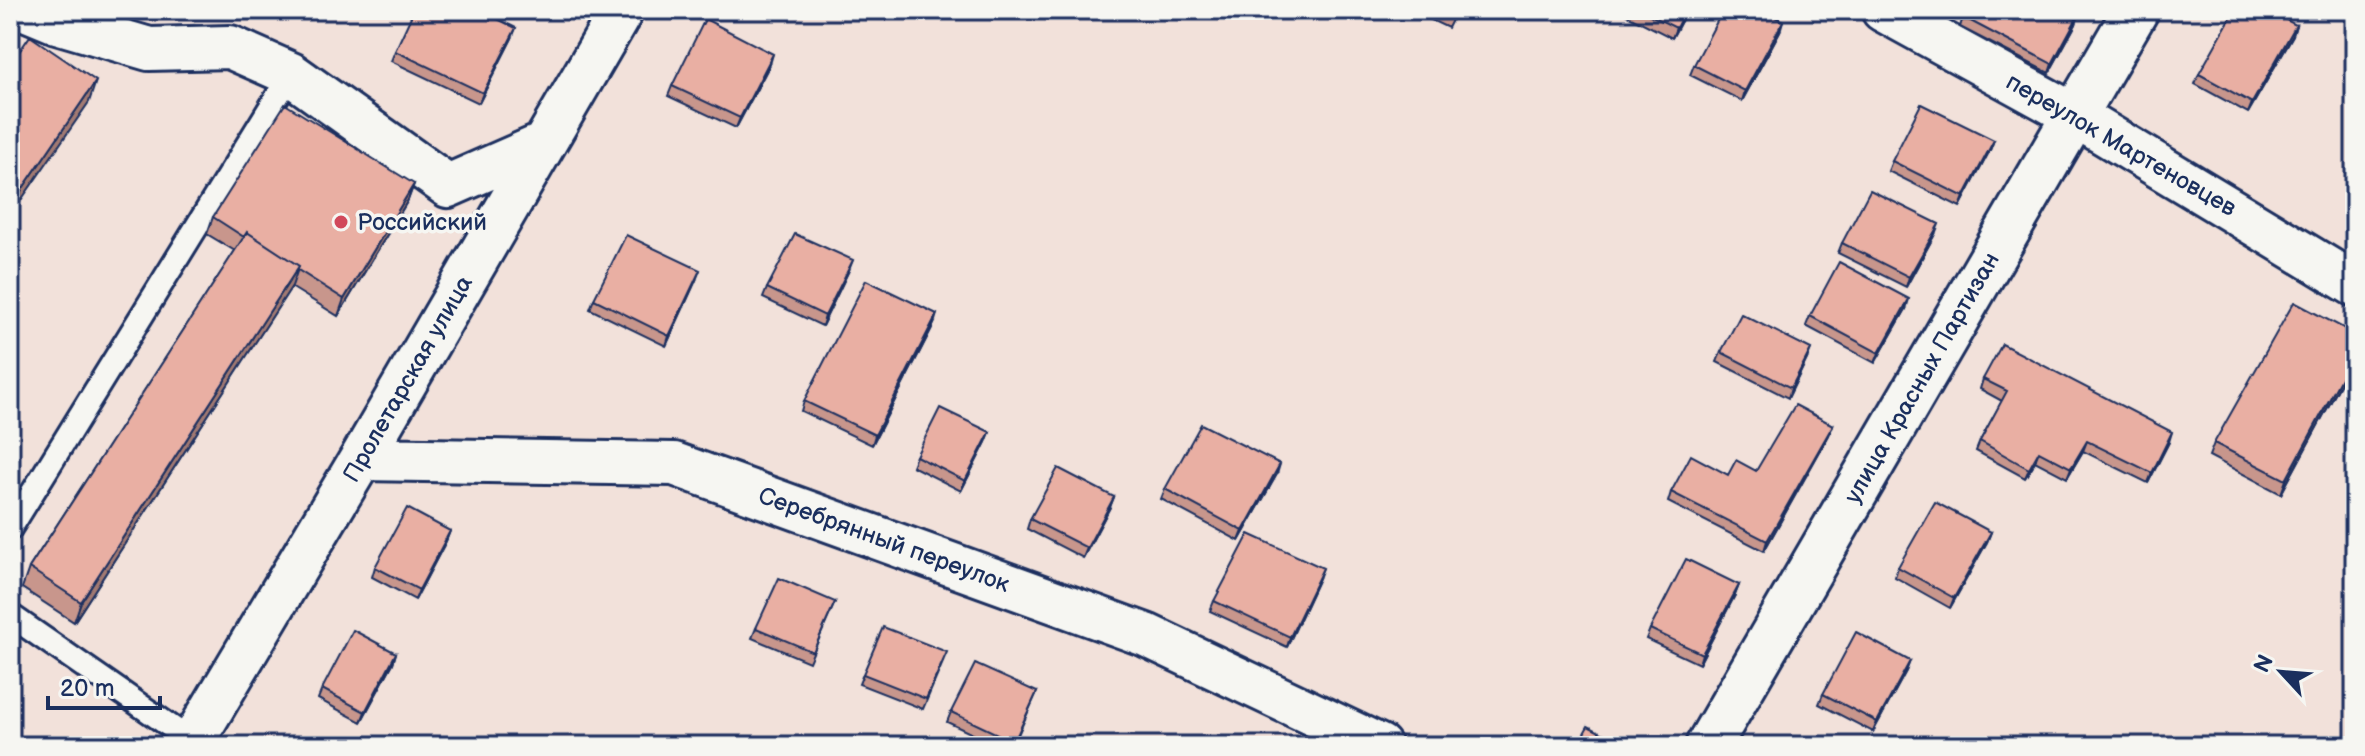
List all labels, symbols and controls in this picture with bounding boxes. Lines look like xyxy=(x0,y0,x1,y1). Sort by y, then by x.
street label: переулок Мартеновцев xyxy=(2001,67,2242,223)
place label: Российский xyxy=(357,208,487,237)
marker: Российский xyxy=(332,213,350,231)
street label: улица Красных Партизан xyxy=(1838,247,2006,509)
street label: Пролетарская улица xyxy=(337,271,479,487)
street label: Серебрянный переулок xyxy=(754,481,1014,599)
north arrow xyxy=(2241,632,2321,712)
text: N xyxy=(2249,651,2280,677)
scale bar xyxy=(48,660,160,710)
text: 20 m xyxy=(60,674,115,703)

